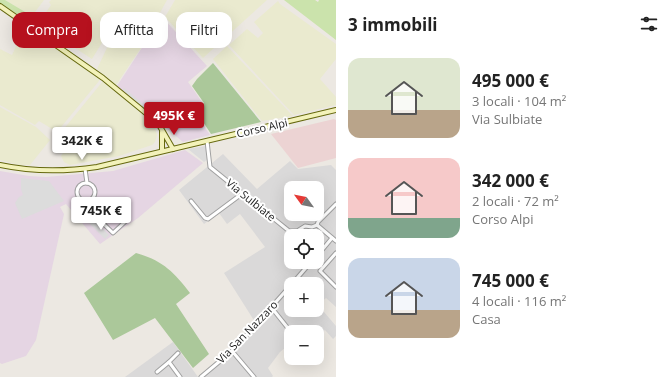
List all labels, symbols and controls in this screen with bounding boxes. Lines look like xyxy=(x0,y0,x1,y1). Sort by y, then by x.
chip: Compra xyxy=(12,12,92,48)
chip: Affitta xyxy=(100,12,168,48)
chip: Filtri xyxy=(176,12,232,48)
text: 3 immobili xyxy=(348,13,438,36)
icon: filters xyxy=(638,13,660,35)
text: 495 000 € xyxy=(472,69,549,92)
icon: home xyxy=(380,74,428,122)
text: 3 locali · 104 m² xyxy=(472,92,566,110)
pin: 495K € xyxy=(141,102,207,136)
text: 495K € xyxy=(153,106,195,124)
text: Via Sulbiate xyxy=(472,110,542,128)
street label: Corso Alpi xyxy=(235,114,289,141)
pin: 342K € xyxy=(49,127,115,161)
text: 342K € xyxy=(61,131,103,149)
text: 342 000 € xyxy=(472,169,549,192)
icon: home xyxy=(380,174,428,222)
street label: Via Sulbiate xyxy=(223,175,279,224)
north arrow xyxy=(284,181,324,221)
map controls xyxy=(284,181,324,365)
text: 2 locali · 72 m² xyxy=(472,192,559,210)
pin: 745K € xyxy=(68,197,134,231)
text: 745K € xyxy=(80,201,122,219)
text: Corso Alpi xyxy=(472,210,533,228)
button: locate xyxy=(284,229,324,269)
text: 745 000 € xyxy=(472,269,549,292)
icon: home xyxy=(380,274,428,322)
button: + xyxy=(284,277,324,317)
text: 4 locali · 116 m² xyxy=(472,292,566,310)
street label: Via San Nazzaro xyxy=(213,297,281,366)
text: Casa xyxy=(472,310,501,328)
button: − xyxy=(284,325,324,365)

